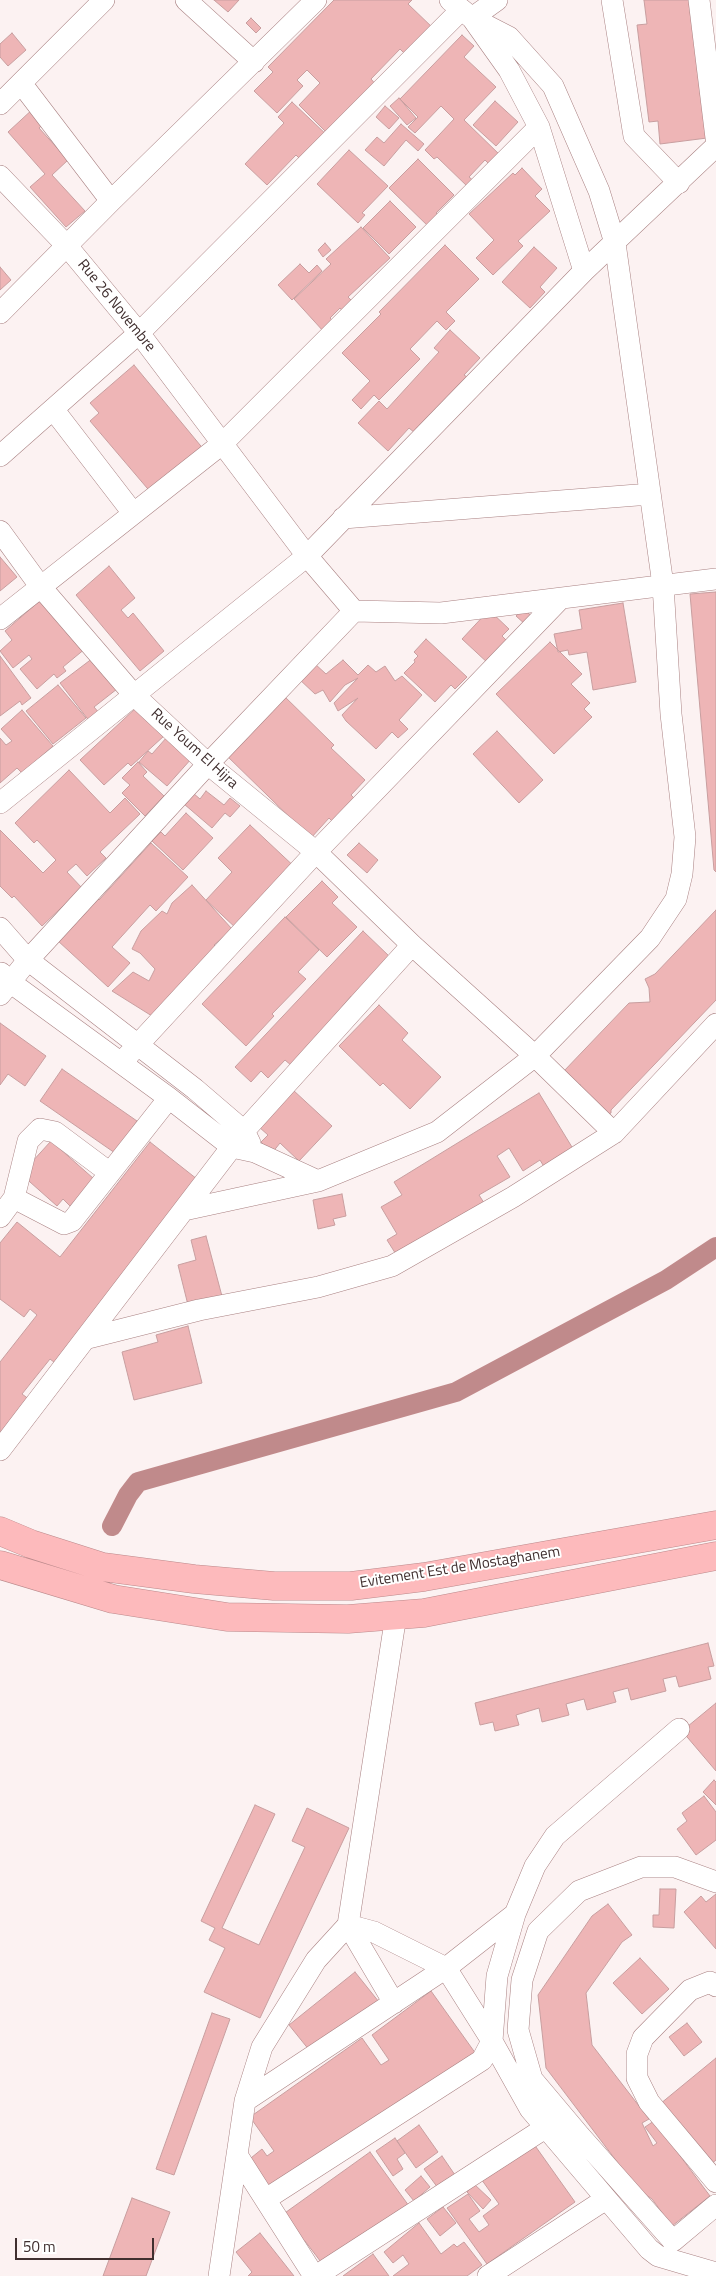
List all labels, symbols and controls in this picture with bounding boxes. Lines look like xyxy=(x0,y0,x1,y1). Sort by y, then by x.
street label: Rue 26 Novembre xyxy=(73,256,159,356)
street label: Rue Youm El Hijra xyxy=(147,705,241,793)
street label: Evitement Est de Mostaghanem xyxy=(359,1543,561,1593)
scale bar xyxy=(18,2228,156,2260)
text: 50 m xyxy=(23,2235,56,2258)

